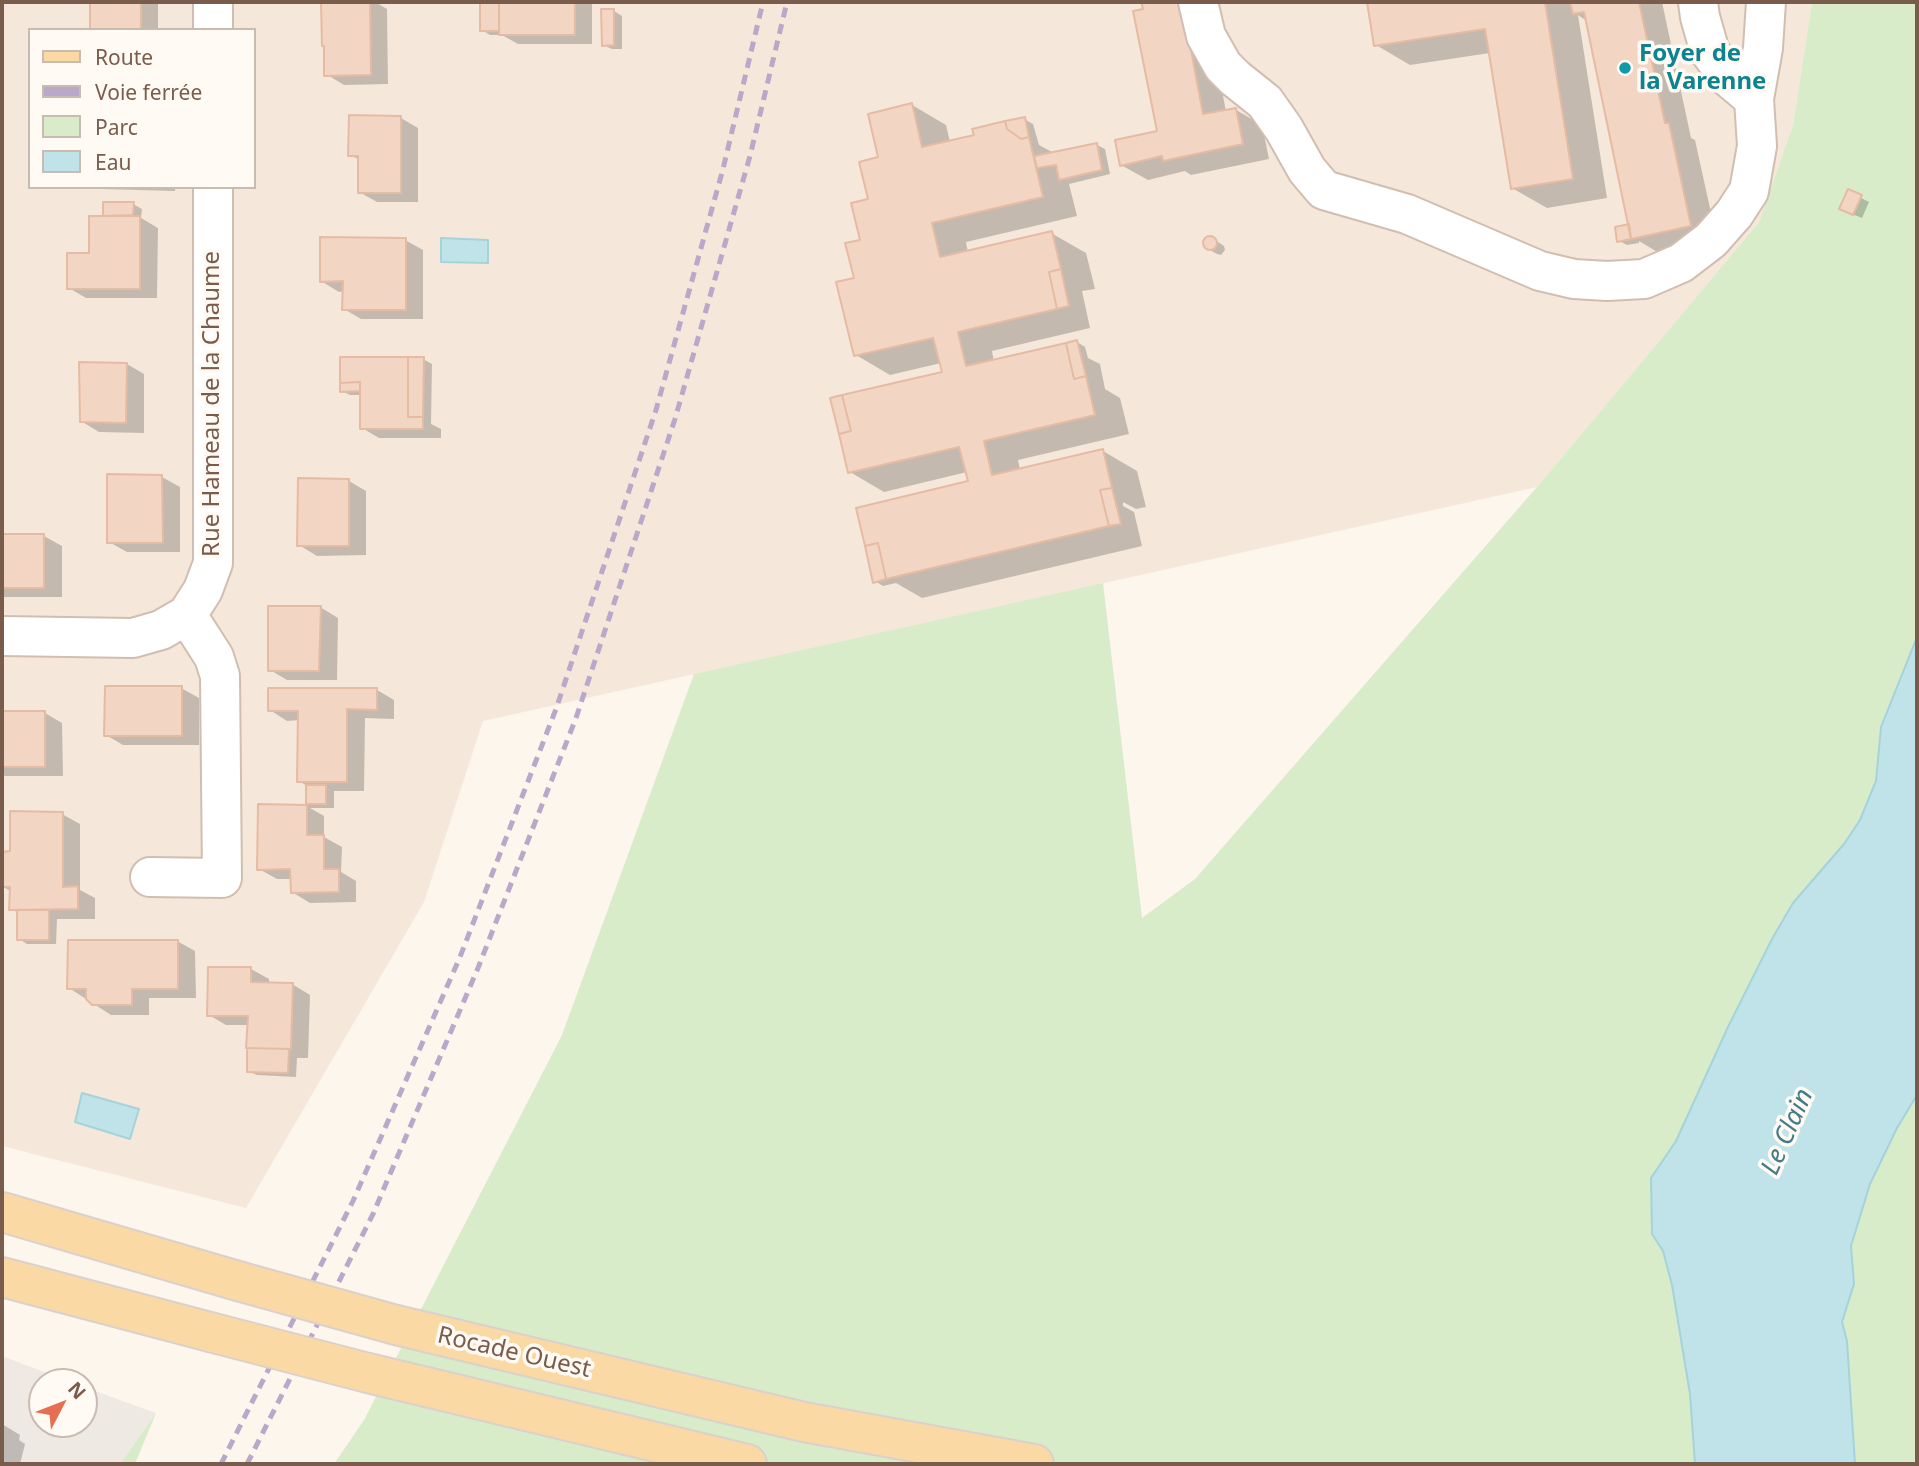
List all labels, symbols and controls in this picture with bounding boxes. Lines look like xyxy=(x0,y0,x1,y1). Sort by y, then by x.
legend xyxy=(28,28,256,189)
place label: Foyer de la Varenne xyxy=(1639,40,1766,96)
text: Route xyxy=(95,43,153,71)
marker: Foyer de la Varenne xyxy=(1617,60,1633,76)
text: Voie ferrée xyxy=(95,78,202,106)
text: Parc xyxy=(95,113,138,141)
text: Eau xyxy=(95,148,131,176)
street label: Rue Hameau de la Chaume xyxy=(198,251,226,557)
water label: Le Clain xyxy=(1755,1084,1821,1180)
street label: Rocade Ouest xyxy=(435,1321,593,1385)
north arrow xyxy=(28,1368,98,1438)
text: N xyxy=(62,1376,92,1405)

